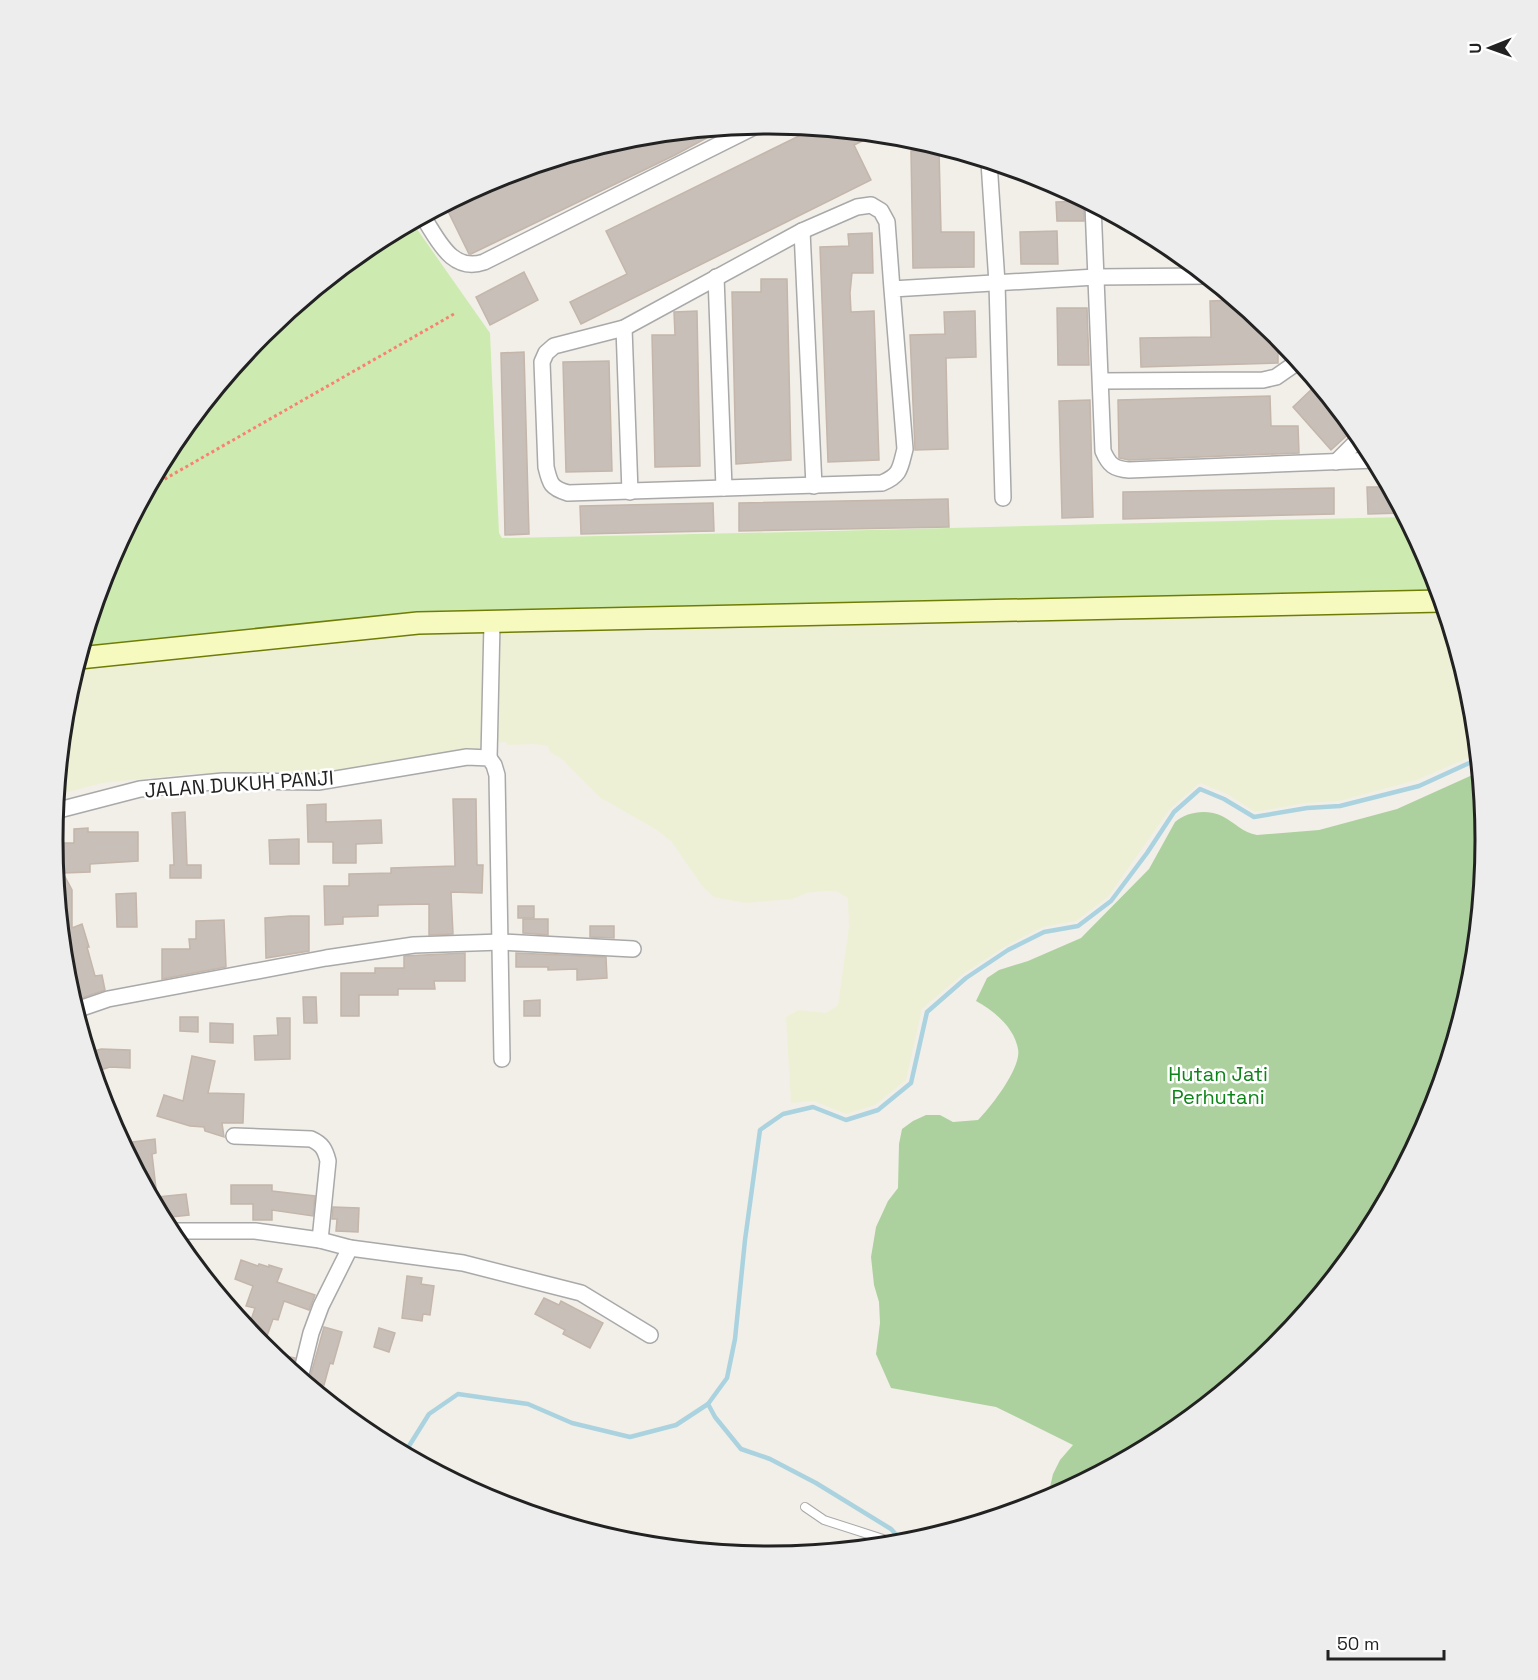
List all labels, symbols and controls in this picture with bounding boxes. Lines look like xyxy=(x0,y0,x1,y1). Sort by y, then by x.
north arrow xyxy=(1460,18,1520,78)
text: U xyxy=(1465,43,1486,54)
street label: JALAN DUKUH PANJI xyxy=(143,764,335,804)
park label: Hutan Jati Perhutani xyxy=(1168,1061,1268,1110)
scale bar xyxy=(1328,1623,1444,1661)
text: 50 m xyxy=(1337,1632,1379,1655)

